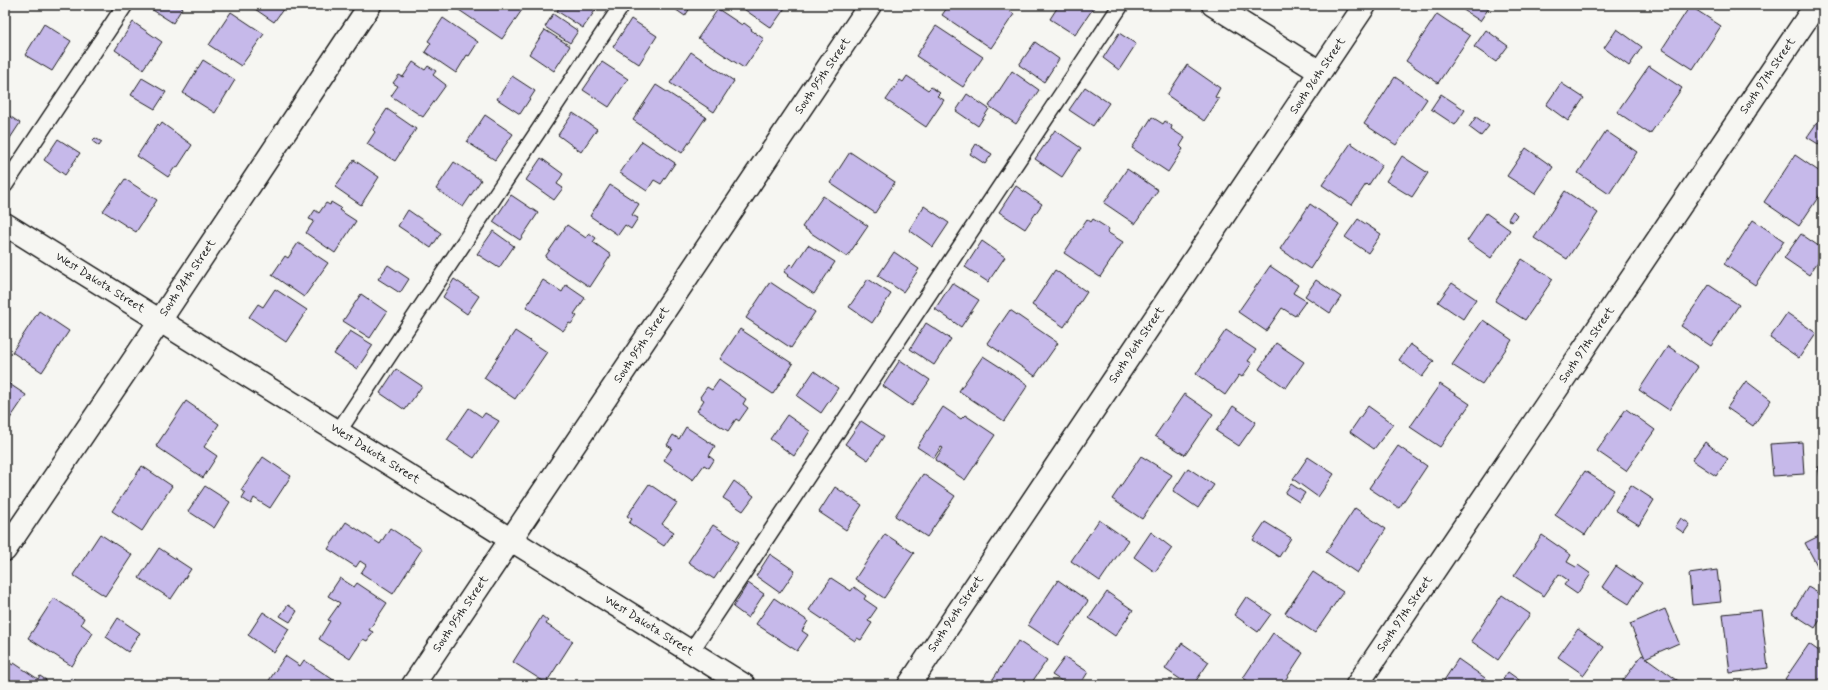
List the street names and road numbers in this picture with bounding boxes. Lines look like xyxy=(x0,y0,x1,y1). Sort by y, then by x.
street label: South 96th Street xyxy=(1286,34,1350,118)
street label: South 95th Street xyxy=(791,35,855,117)
street label: South 97th Street xyxy=(1736,35,1800,117)
street label: South 94th Street xyxy=(156,236,220,320)
street label: West Dakota Street xyxy=(52,249,148,317)
street label: South 96th Street xyxy=(1105,303,1169,387)
street label: South 95th Street xyxy=(610,304,674,386)
street label: South 97th Street xyxy=(1555,304,1619,386)
street label: West Dakota Street xyxy=(327,420,423,488)
street label: South 96th Street xyxy=(924,572,988,656)
street label: South 95th Street xyxy=(429,573,493,655)
street label: South 97th Street xyxy=(1373,573,1437,655)
street label: West Dakota Street xyxy=(601,592,697,660)

